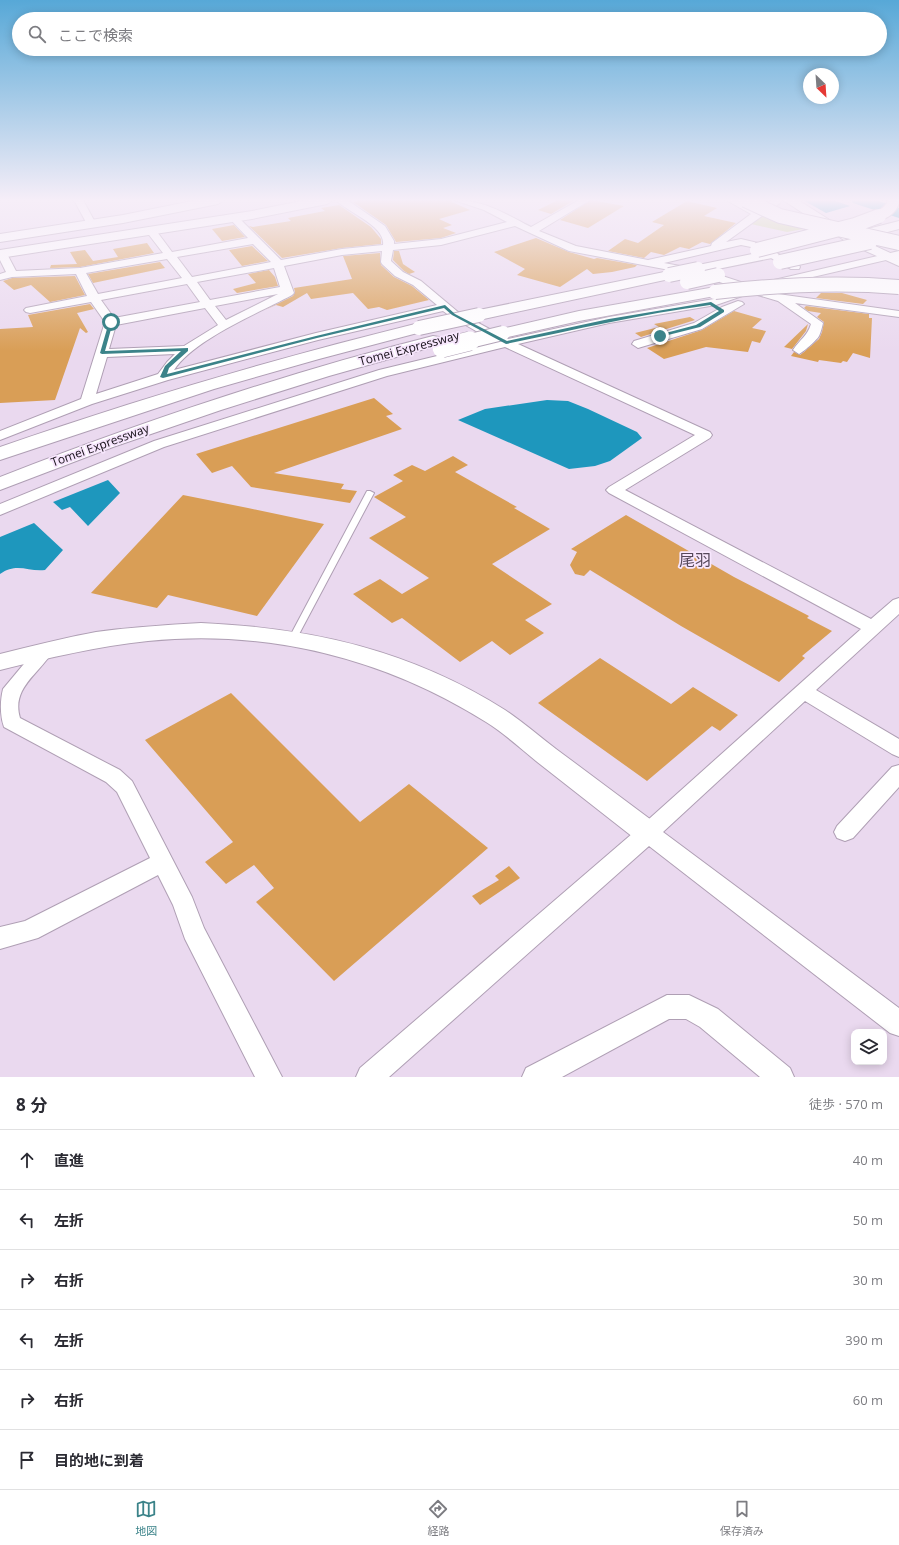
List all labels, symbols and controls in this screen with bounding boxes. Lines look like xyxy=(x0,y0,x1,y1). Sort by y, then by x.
search box xyxy=(12,12,887,56)
icon: search xyxy=(26,23,48,45)
text: ここで検索 xyxy=(58,25,133,45)
north arrow xyxy=(803,68,839,104)
route start xyxy=(102,313,120,331)
street label: Tomei Expressway xyxy=(357,326,462,370)
route end xyxy=(651,327,669,345)
street label: Tomei Expressway xyxy=(49,419,152,471)
district label: 尾羽 xyxy=(679,549,711,571)
map controls xyxy=(851,1029,887,1065)
button: layers xyxy=(851,1029,887,1065)
text: 8 分 xyxy=(16,1093,47,1116)
text: 徒歩 · 570 m xyxy=(809,1095,883,1113)
icon: ahead xyxy=(16,1149,38,1171)
text: 直進 xyxy=(54,1150,84,1170)
text: 40 m xyxy=(853,1151,883,1169)
icon: left xyxy=(16,1209,38,1231)
text: 左折 xyxy=(54,1210,84,1230)
text: 50 m xyxy=(853,1211,883,1229)
icon: right xyxy=(16,1269,38,1291)
text: 右折 xyxy=(54,1270,84,1290)
text: 30 m xyxy=(853,1271,883,1289)
icon: left xyxy=(16,1329,38,1351)
text: 左折 xyxy=(54,1330,84,1350)
text: 390 m xyxy=(845,1331,883,1349)
icon: right xyxy=(16,1389,38,1411)
text: 右折 xyxy=(54,1390,84,1410)
text: 60 m xyxy=(853,1391,883,1409)
icon: arrive xyxy=(16,1449,38,1471)
text: 目的地に到着 xyxy=(54,1450,144,1470)
tab: 地図 xyxy=(135,1498,157,1538)
tab: 経路 xyxy=(427,1498,449,1538)
tab: 保存済み xyxy=(720,1498,764,1538)

